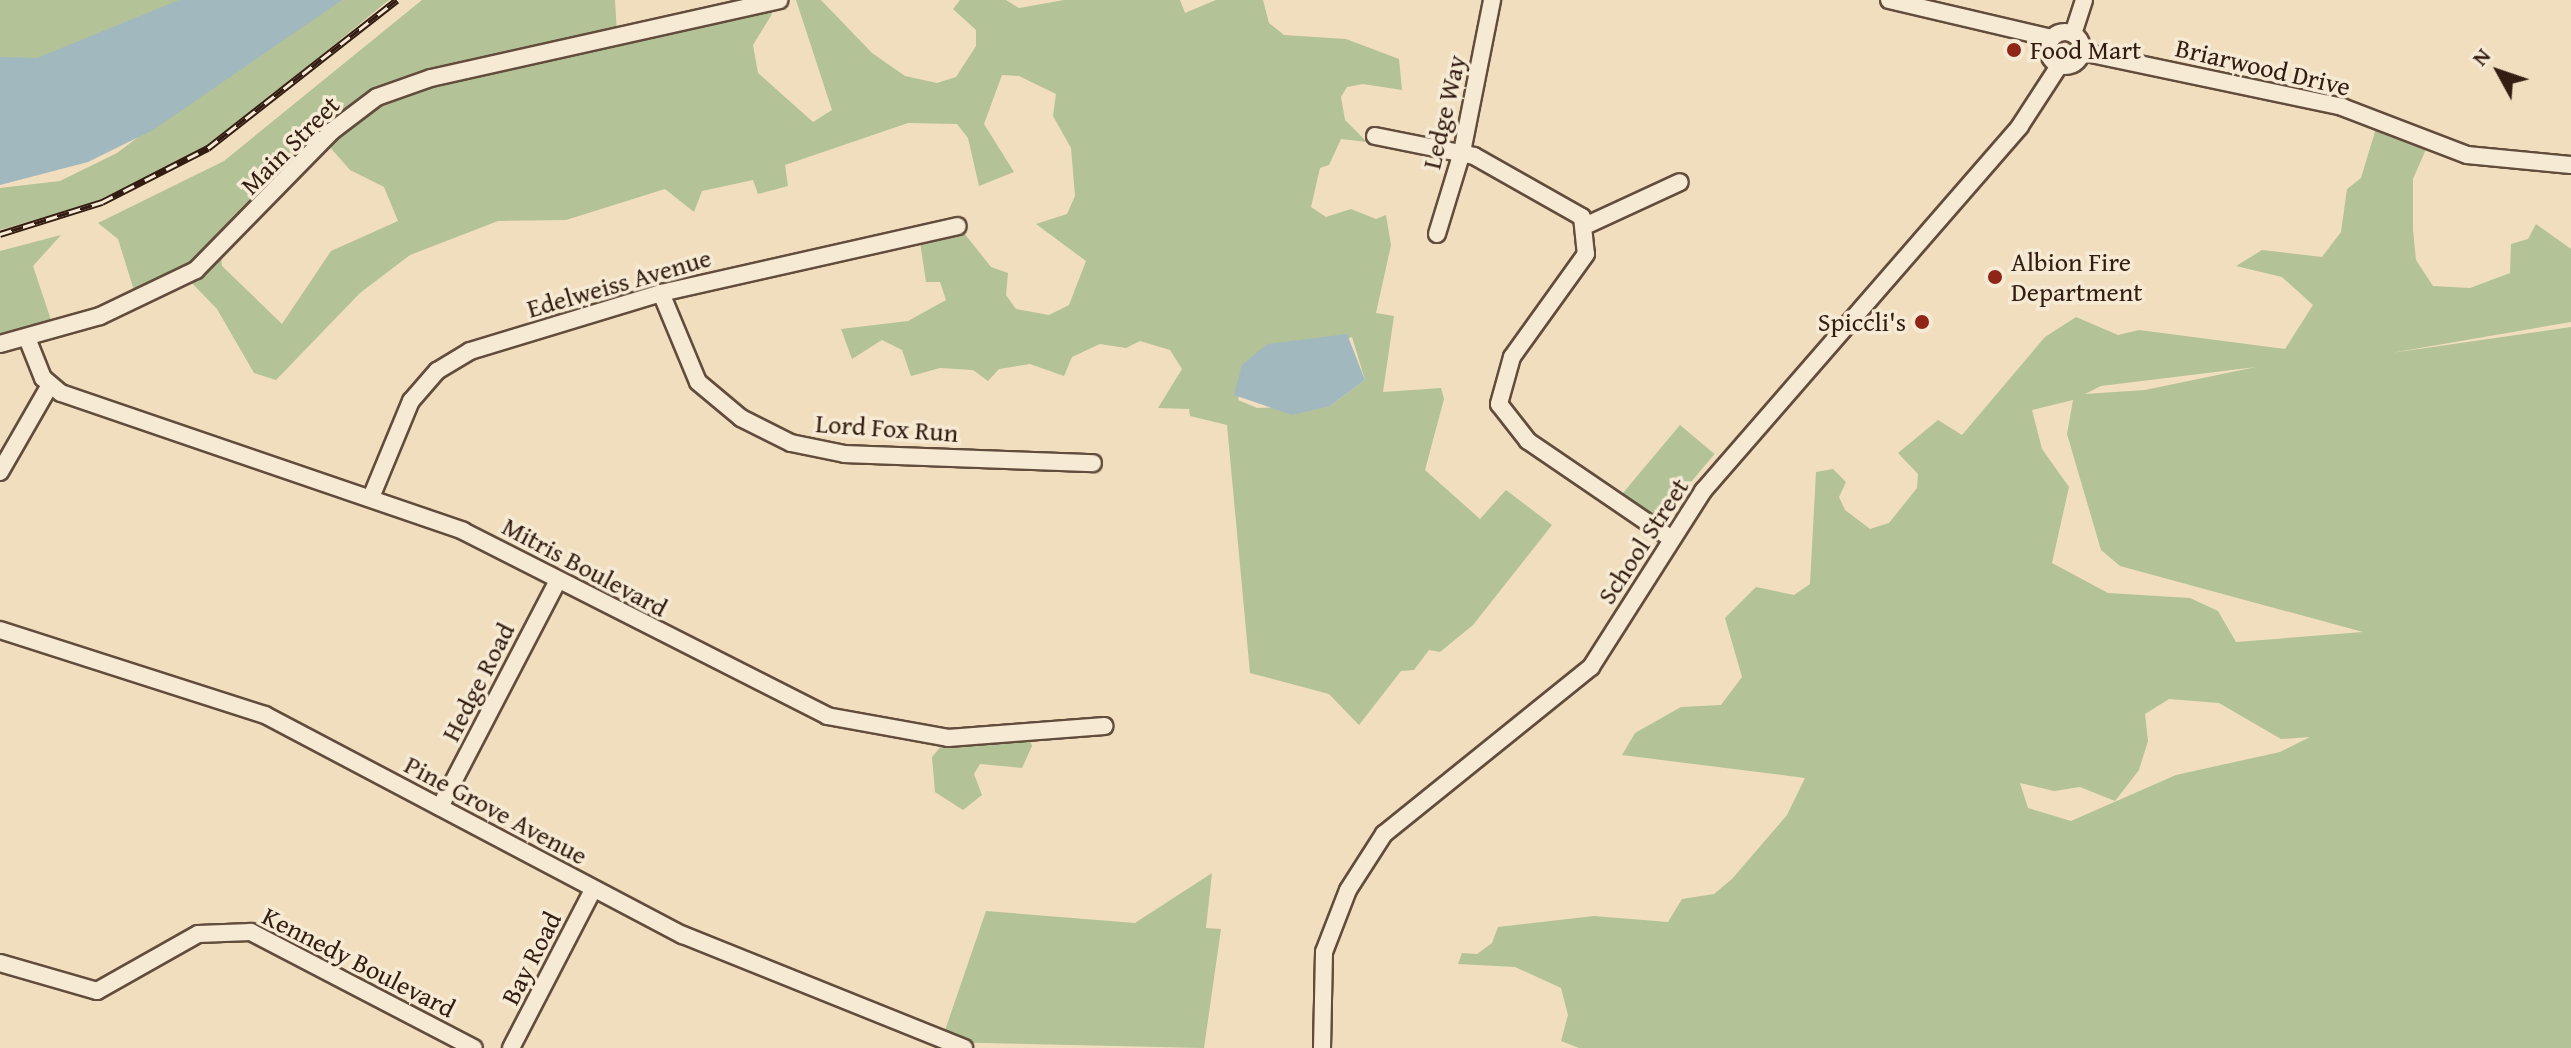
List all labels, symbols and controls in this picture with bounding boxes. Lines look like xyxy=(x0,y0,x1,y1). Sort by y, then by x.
street label: Briarwood Drive xyxy=(2173,32,2353,102)
north arrow xyxy=(2459,32,2539,112)
place label: Food Mart xyxy=(2030,34,2141,66)
marker: Food Mart xyxy=(2005,41,2023,59)
text: N xyxy=(2464,41,2498,72)
street label: Ledge Way xyxy=(1416,52,1472,172)
street label: Main Street xyxy=(234,89,346,201)
street label: Edelweiss Avenue xyxy=(523,242,715,324)
place label: Albion Fire Department xyxy=(2011,246,2142,308)
marker: Albion Fire Department xyxy=(1986,268,2004,286)
place label: Spiccli's xyxy=(1818,306,1906,338)
marker: Spiccli's xyxy=(1913,313,1931,331)
street label: Lord Fox Run xyxy=(815,407,959,449)
street label: School Street xyxy=(1591,472,1695,610)
street label: Mitris Boulevard xyxy=(497,510,673,624)
street label: Hedge Road xyxy=(435,618,521,746)
street label: Pine Grove Avenue xyxy=(399,749,593,871)
street label: Kennedy Boulevard xyxy=(257,900,461,1024)
street label: Bay Road xyxy=(494,906,568,1010)

